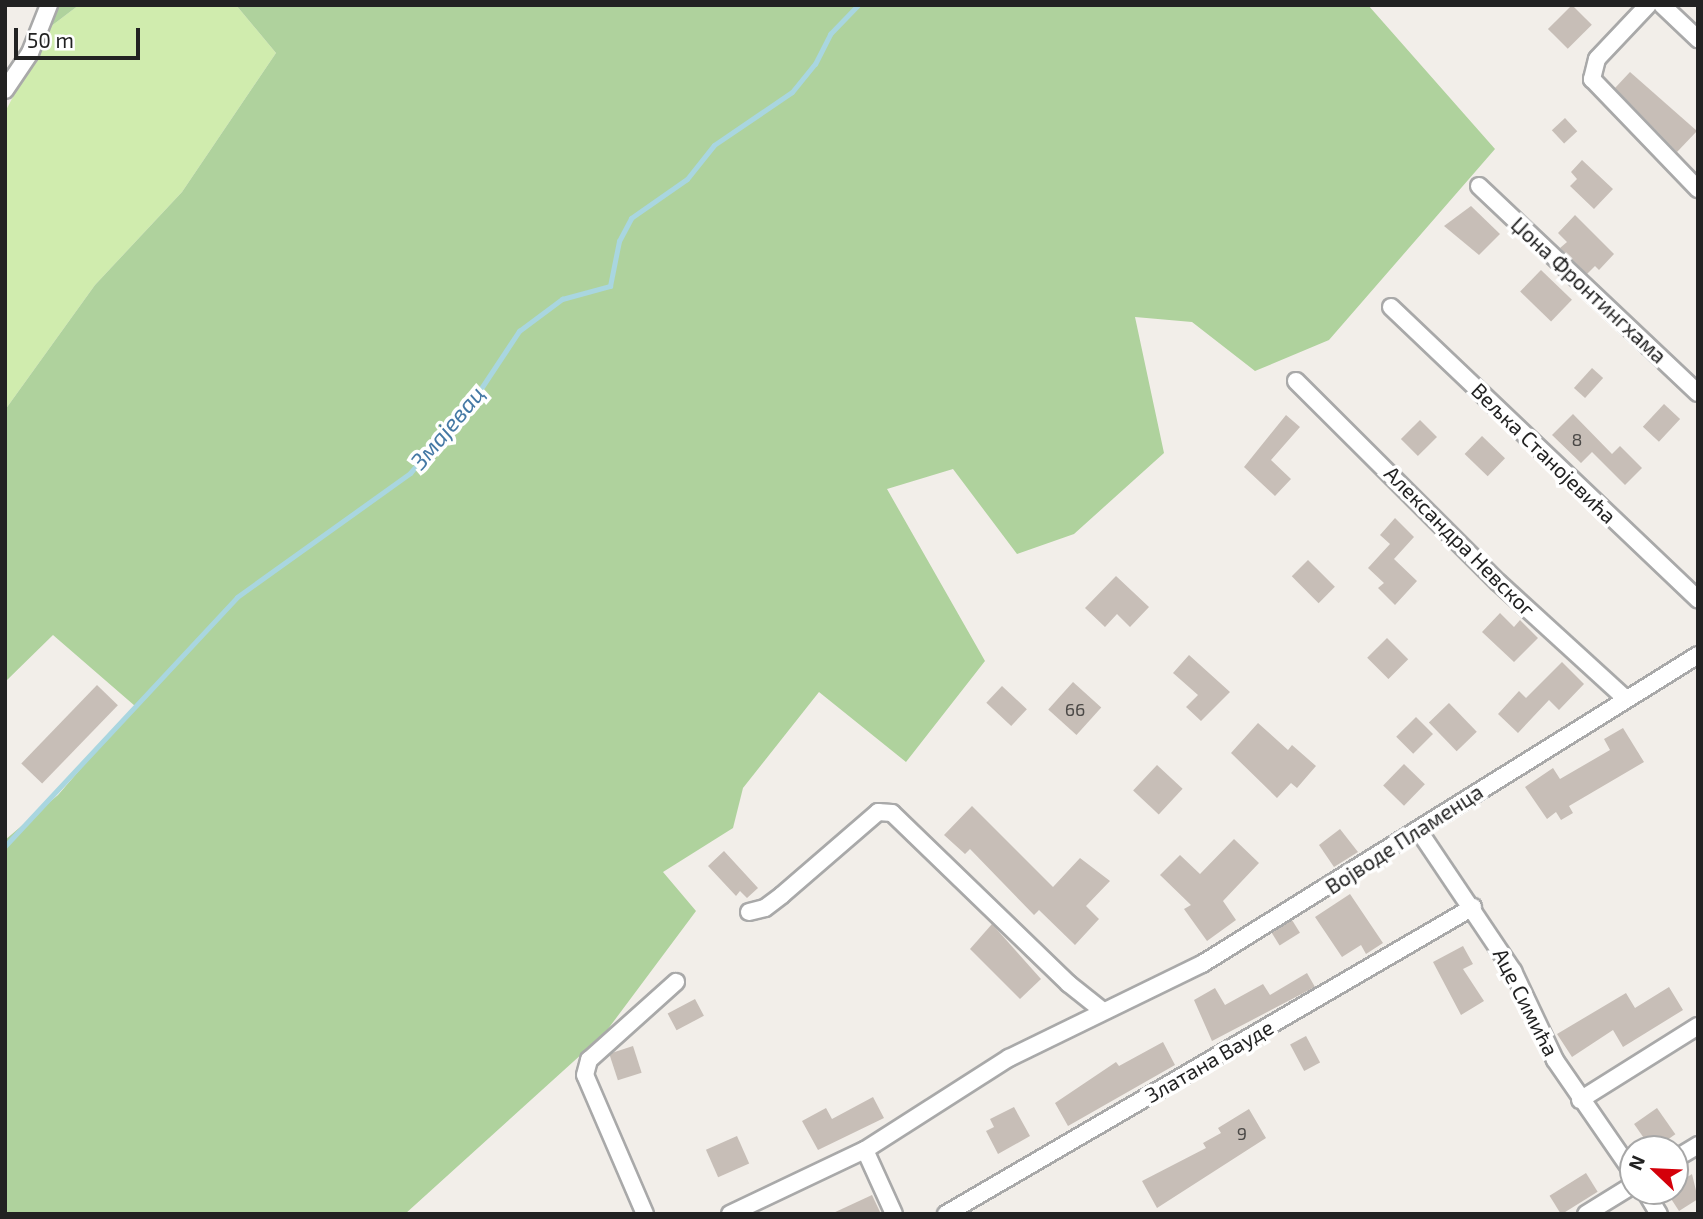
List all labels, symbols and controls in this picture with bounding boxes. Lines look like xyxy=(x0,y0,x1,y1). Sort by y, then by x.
scale bar xyxy=(18,14,144,58)
text: 50 m xyxy=(27,27,74,52)
street label: Џона Фронтингхама xyxy=(1506,212,1672,368)
street label: Вељка Станојевића xyxy=(1466,378,1622,528)
water label: Змајевац xyxy=(404,380,490,474)
house number: 8 xyxy=(1572,428,1582,450)
street label: Александра Невског xyxy=(1379,460,1541,622)
house number: 66 xyxy=(1065,698,1085,720)
street label: Војводе Пламенца xyxy=(1321,779,1487,899)
street label: Аце Симића xyxy=(1488,944,1564,1060)
street label: Златана Вауде xyxy=(1140,1014,1278,1108)
house number: 9 xyxy=(1237,1122,1247,1144)
north arrow xyxy=(1619,1135,1689,1205)
text: N xyxy=(1623,1152,1649,1173)

